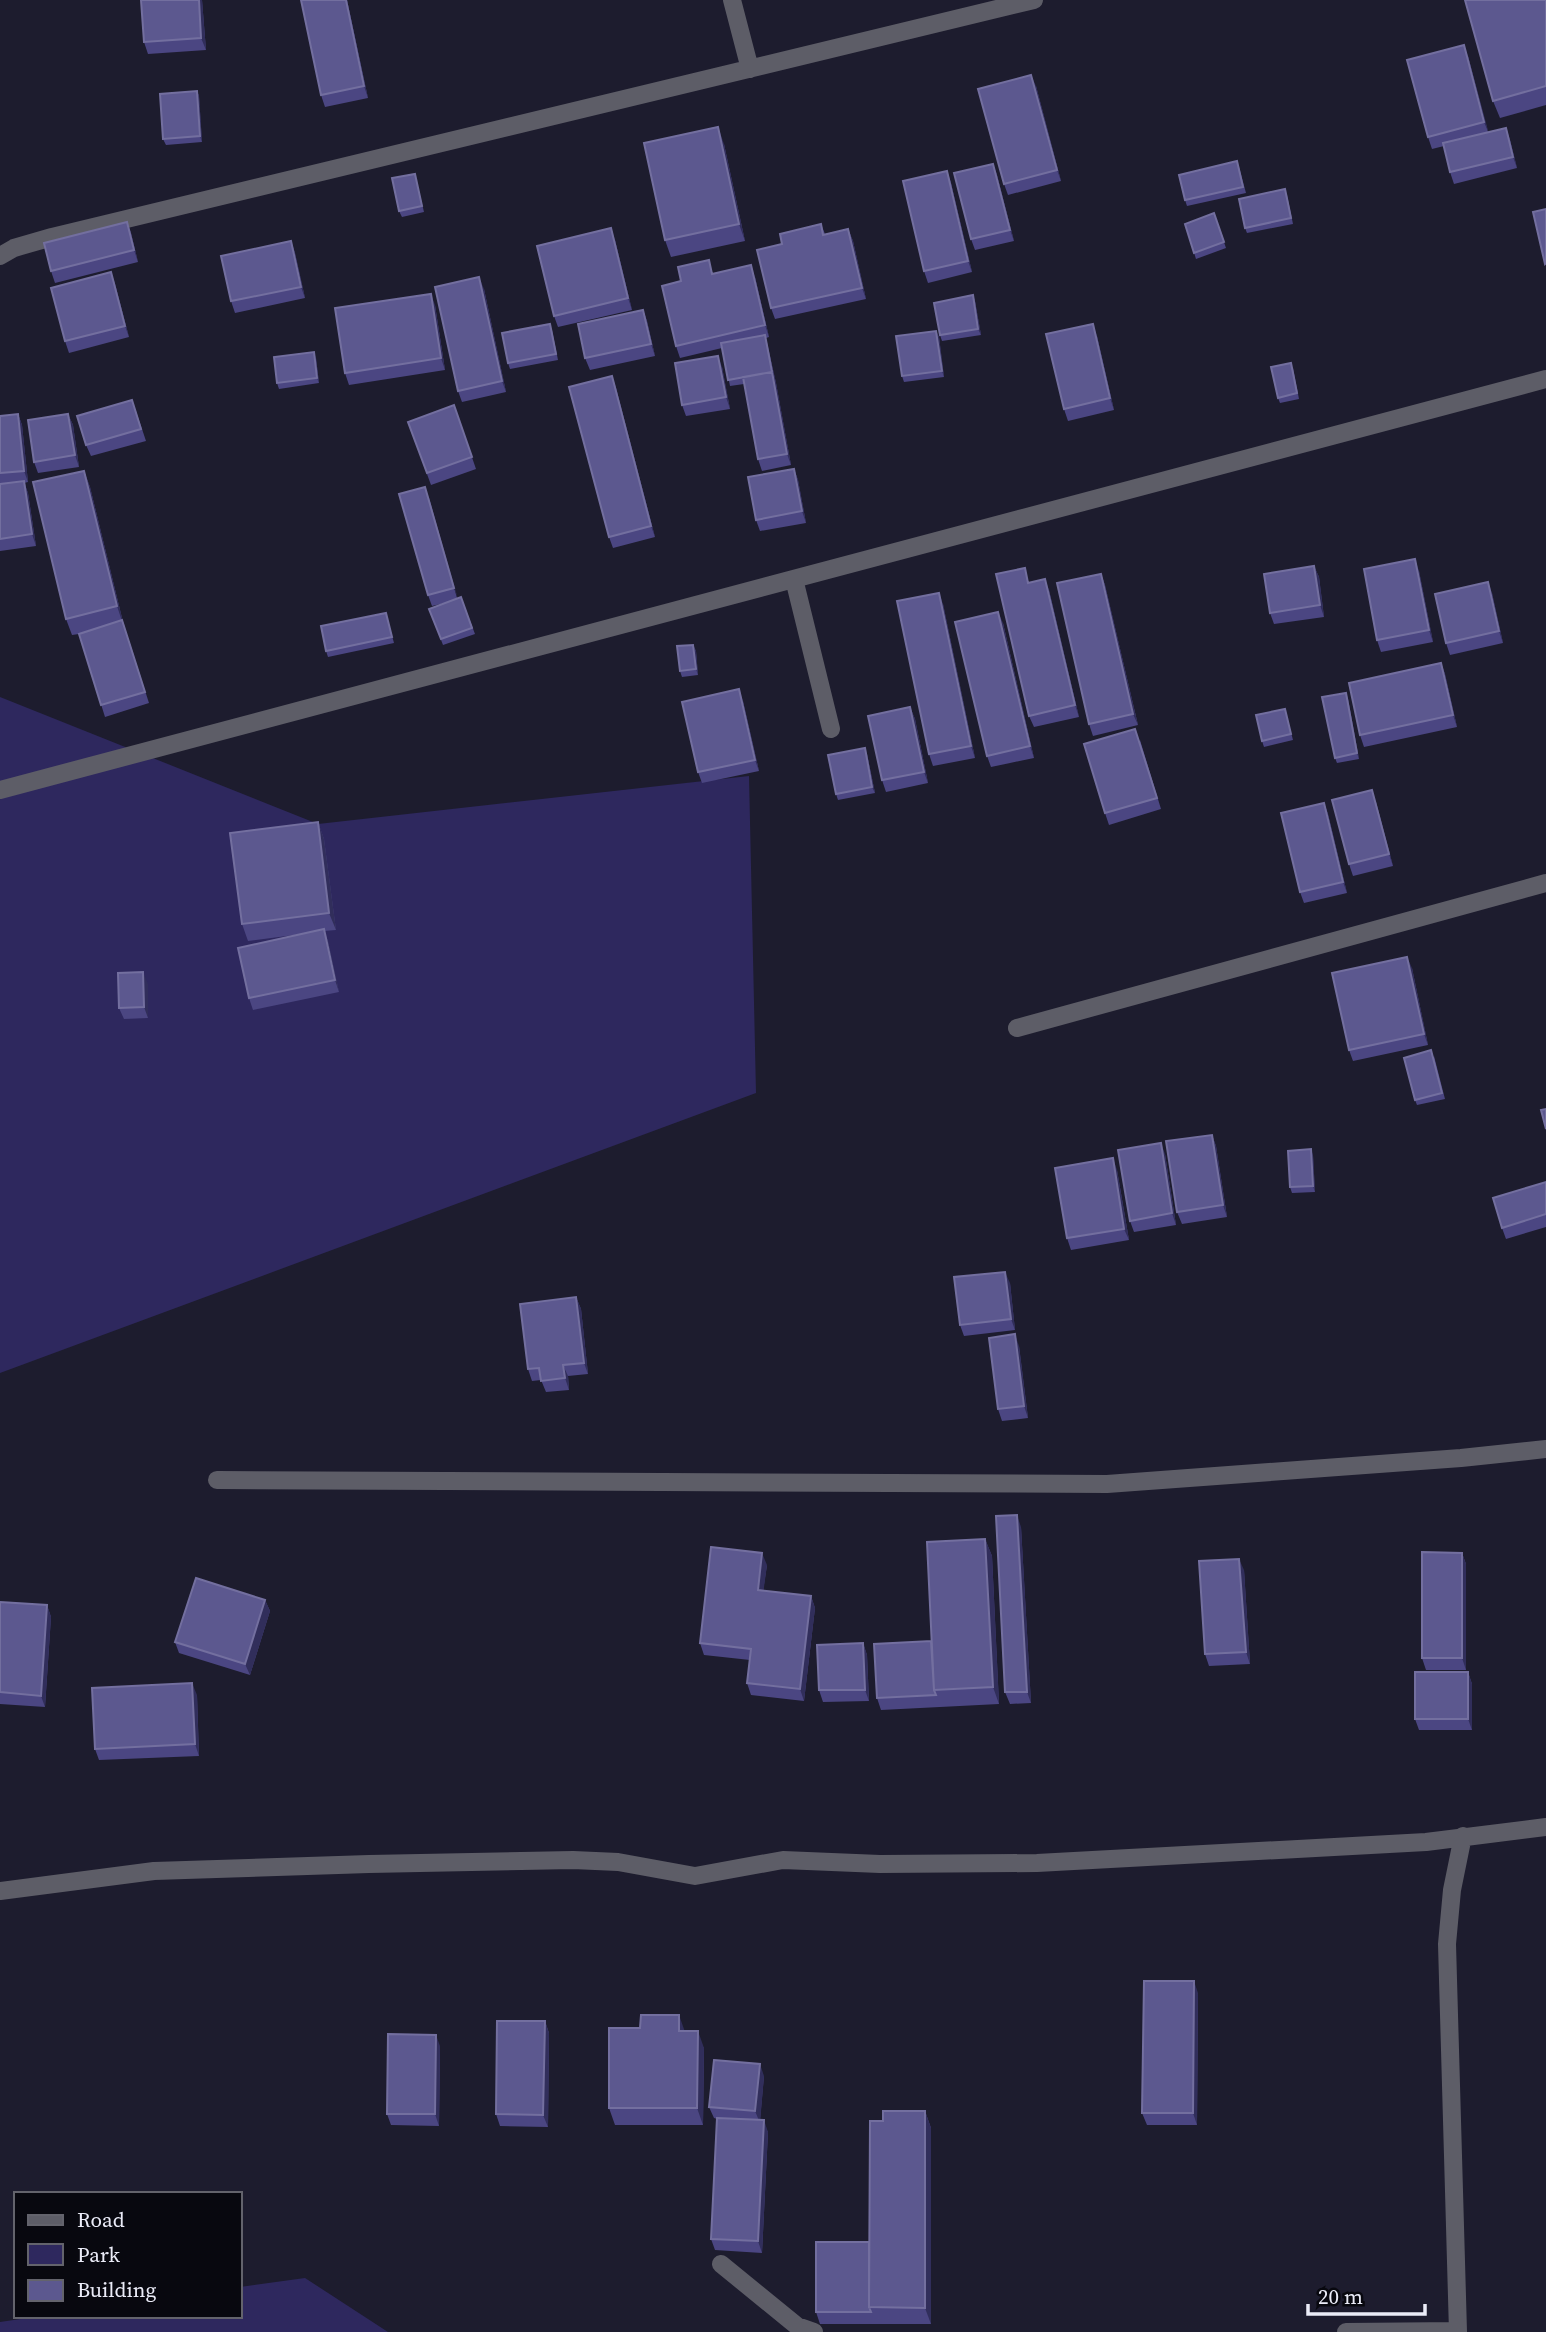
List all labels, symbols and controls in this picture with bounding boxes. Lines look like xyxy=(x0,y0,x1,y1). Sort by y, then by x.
legend xyxy=(14,2192,242,2318)
text: Road xyxy=(77,2205,125,2234)
text: Park xyxy=(77,2240,121,2269)
scale bar xyxy=(1308,2272,1425,2316)
text: Building xyxy=(77,2275,156,2304)
text: 20 m xyxy=(1318,2282,1363,2311)

